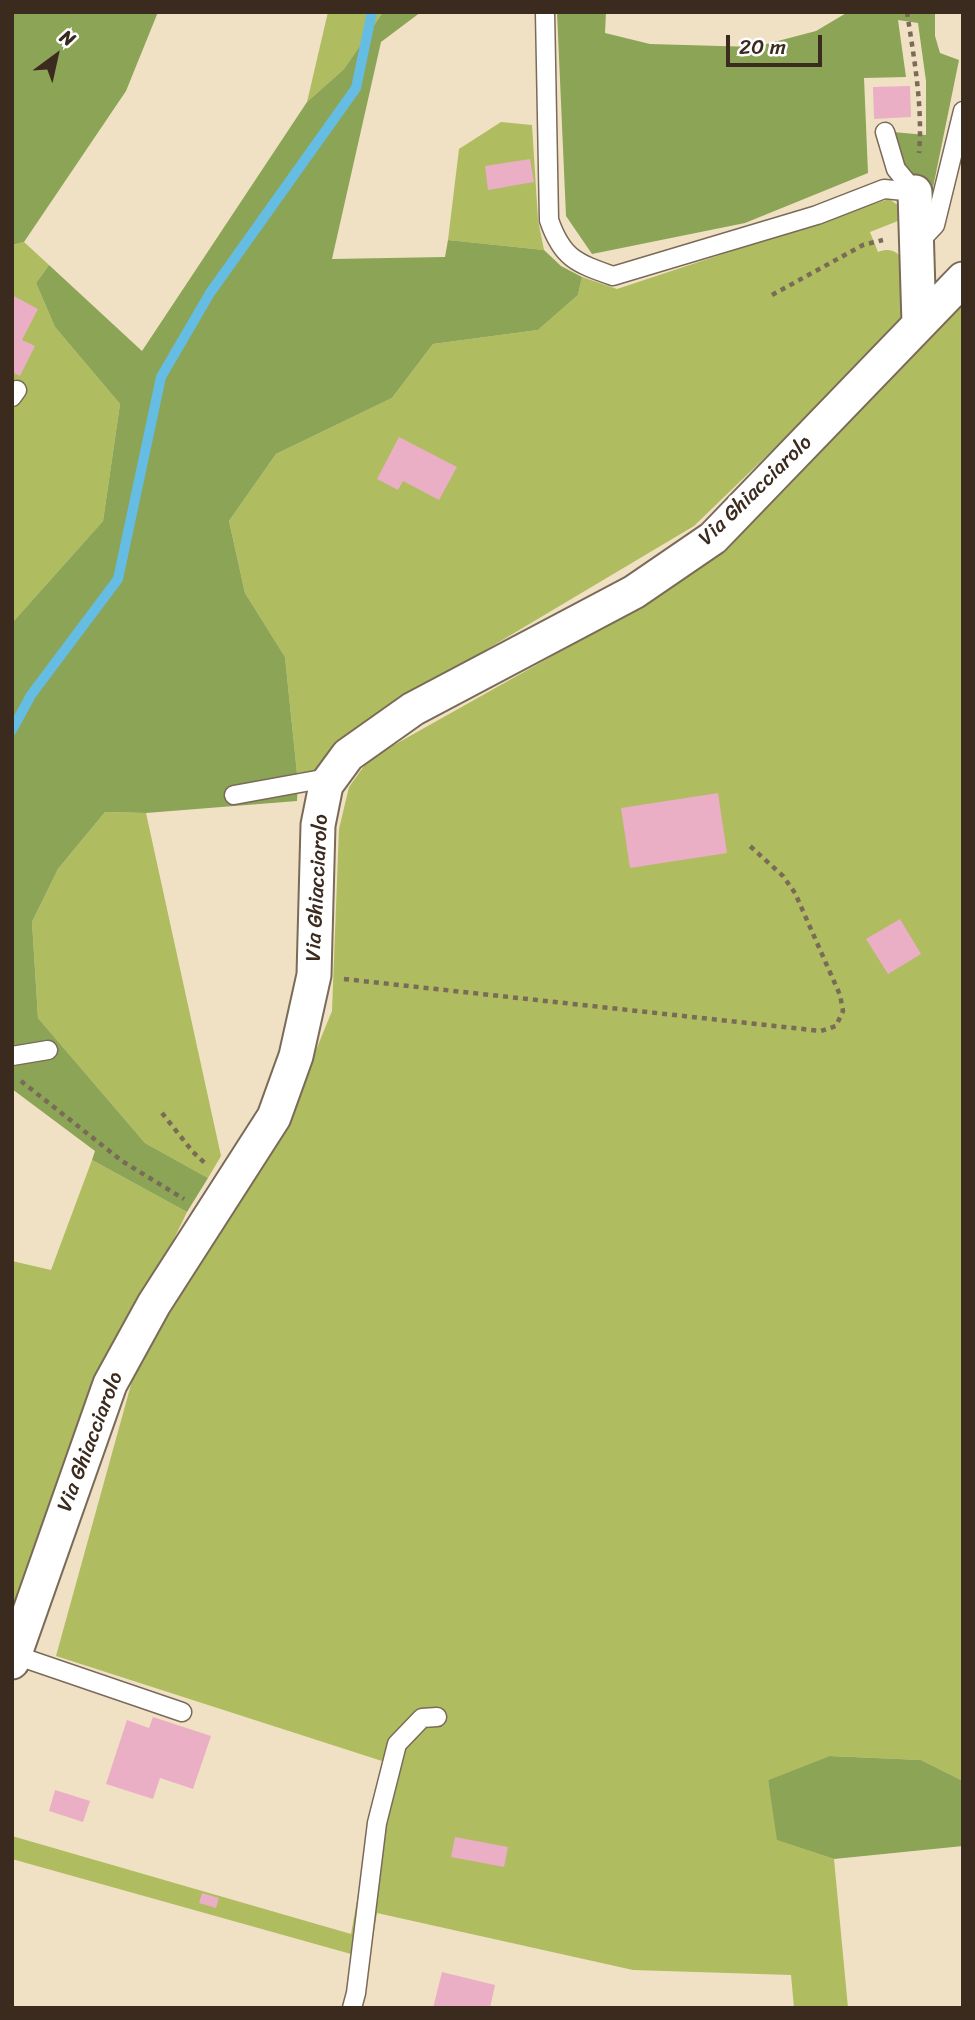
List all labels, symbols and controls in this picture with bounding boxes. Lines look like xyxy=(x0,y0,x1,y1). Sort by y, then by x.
north arrow xyxy=(21,21,91,91)
text: N xyxy=(53,21,82,55)
scale bar xyxy=(730,21,826,65)
text: 20 m xyxy=(739,28,786,66)
street label: Via Ghiacciarolo xyxy=(694,431,818,551)
street label: Via Ghiacciarolo xyxy=(302,814,334,962)
street label: Via Ghiacciarolo xyxy=(53,1369,129,1515)

